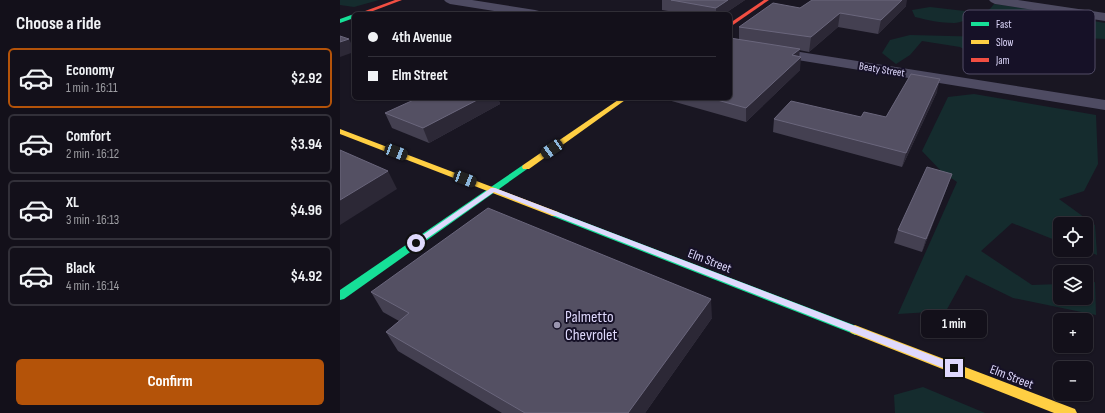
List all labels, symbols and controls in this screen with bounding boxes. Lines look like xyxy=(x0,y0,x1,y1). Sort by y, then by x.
legend xyxy=(963,10,1095,74)
text: Choose a ride xyxy=(16,13,101,34)
text: Fast xyxy=(996,18,1012,31)
text: 4th Avenue xyxy=(392,28,452,47)
text: Slow xyxy=(996,36,1013,49)
text: Jam xyxy=(995,54,1010,67)
street label: Beaty Street xyxy=(858,59,906,80)
icon: car xyxy=(18,60,54,96)
text: Economy xyxy=(66,61,115,80)
text: Elm Street xyxy=(392,66,448,85)
text: $2.92 xyxy=(291,69,322,88)
text: 1 min · 16:11 xyxy=(66,80,117,96)
icon: car xyxy=(18,126,54,162)
text: Comfort xyxy=(66,127,111,146)
text: $3.94 xyxy=(290,135,322,154)
car xyxy=(539,137,565,161)
car xyxy=(383,142,409,162)
text: 2 min · 16:12 xyxy=(66,146,119,162)
car xyxy=(452,169,478,189)
icon: car xyxy=(18,192,54,228)
text: XL xyxy=(66,193,79,212)
text: $4.96 xyxy=(290,201,322,220)
text: 3 min · 16:13 xyxy=(66,212,119,228)
map controls xyxy=(1053,217,1093,401)
button: locate xyxy=(1053,217,1093,257)
route start xyxy=(407,234,425,252)
street label: Elm Street xyxy=(685,245,734,277)
icon: car xyxy=(18,258,54,294)
text: Black xyxy=(66,259,95,278)
button: layers xyxy=(1053,265,1093,305)
text: $4.92 xyxy=(290,267,322,286)
text: 4 min · 16:14 xyxy=(66,278,119,294)
place label: Palmetto Chevrolet xyxy=(565,308,617,345)
callout: 1 min xyxy=(921,310,987,338)
button: + xyxy=(1053,313,1093,353)
text: 1 min xyxy=(942,316,966,332)
marker: Palmetto Chevrolet xyxy=(552,320,562,330)
button: Confirm xyxy=(16,359,324,405)
route end xyxy=(945,359,963,377)
street label: Elm Street xyxy=(987,361,1036,393)
button: − xyxy=(1053,361,1093,401)

